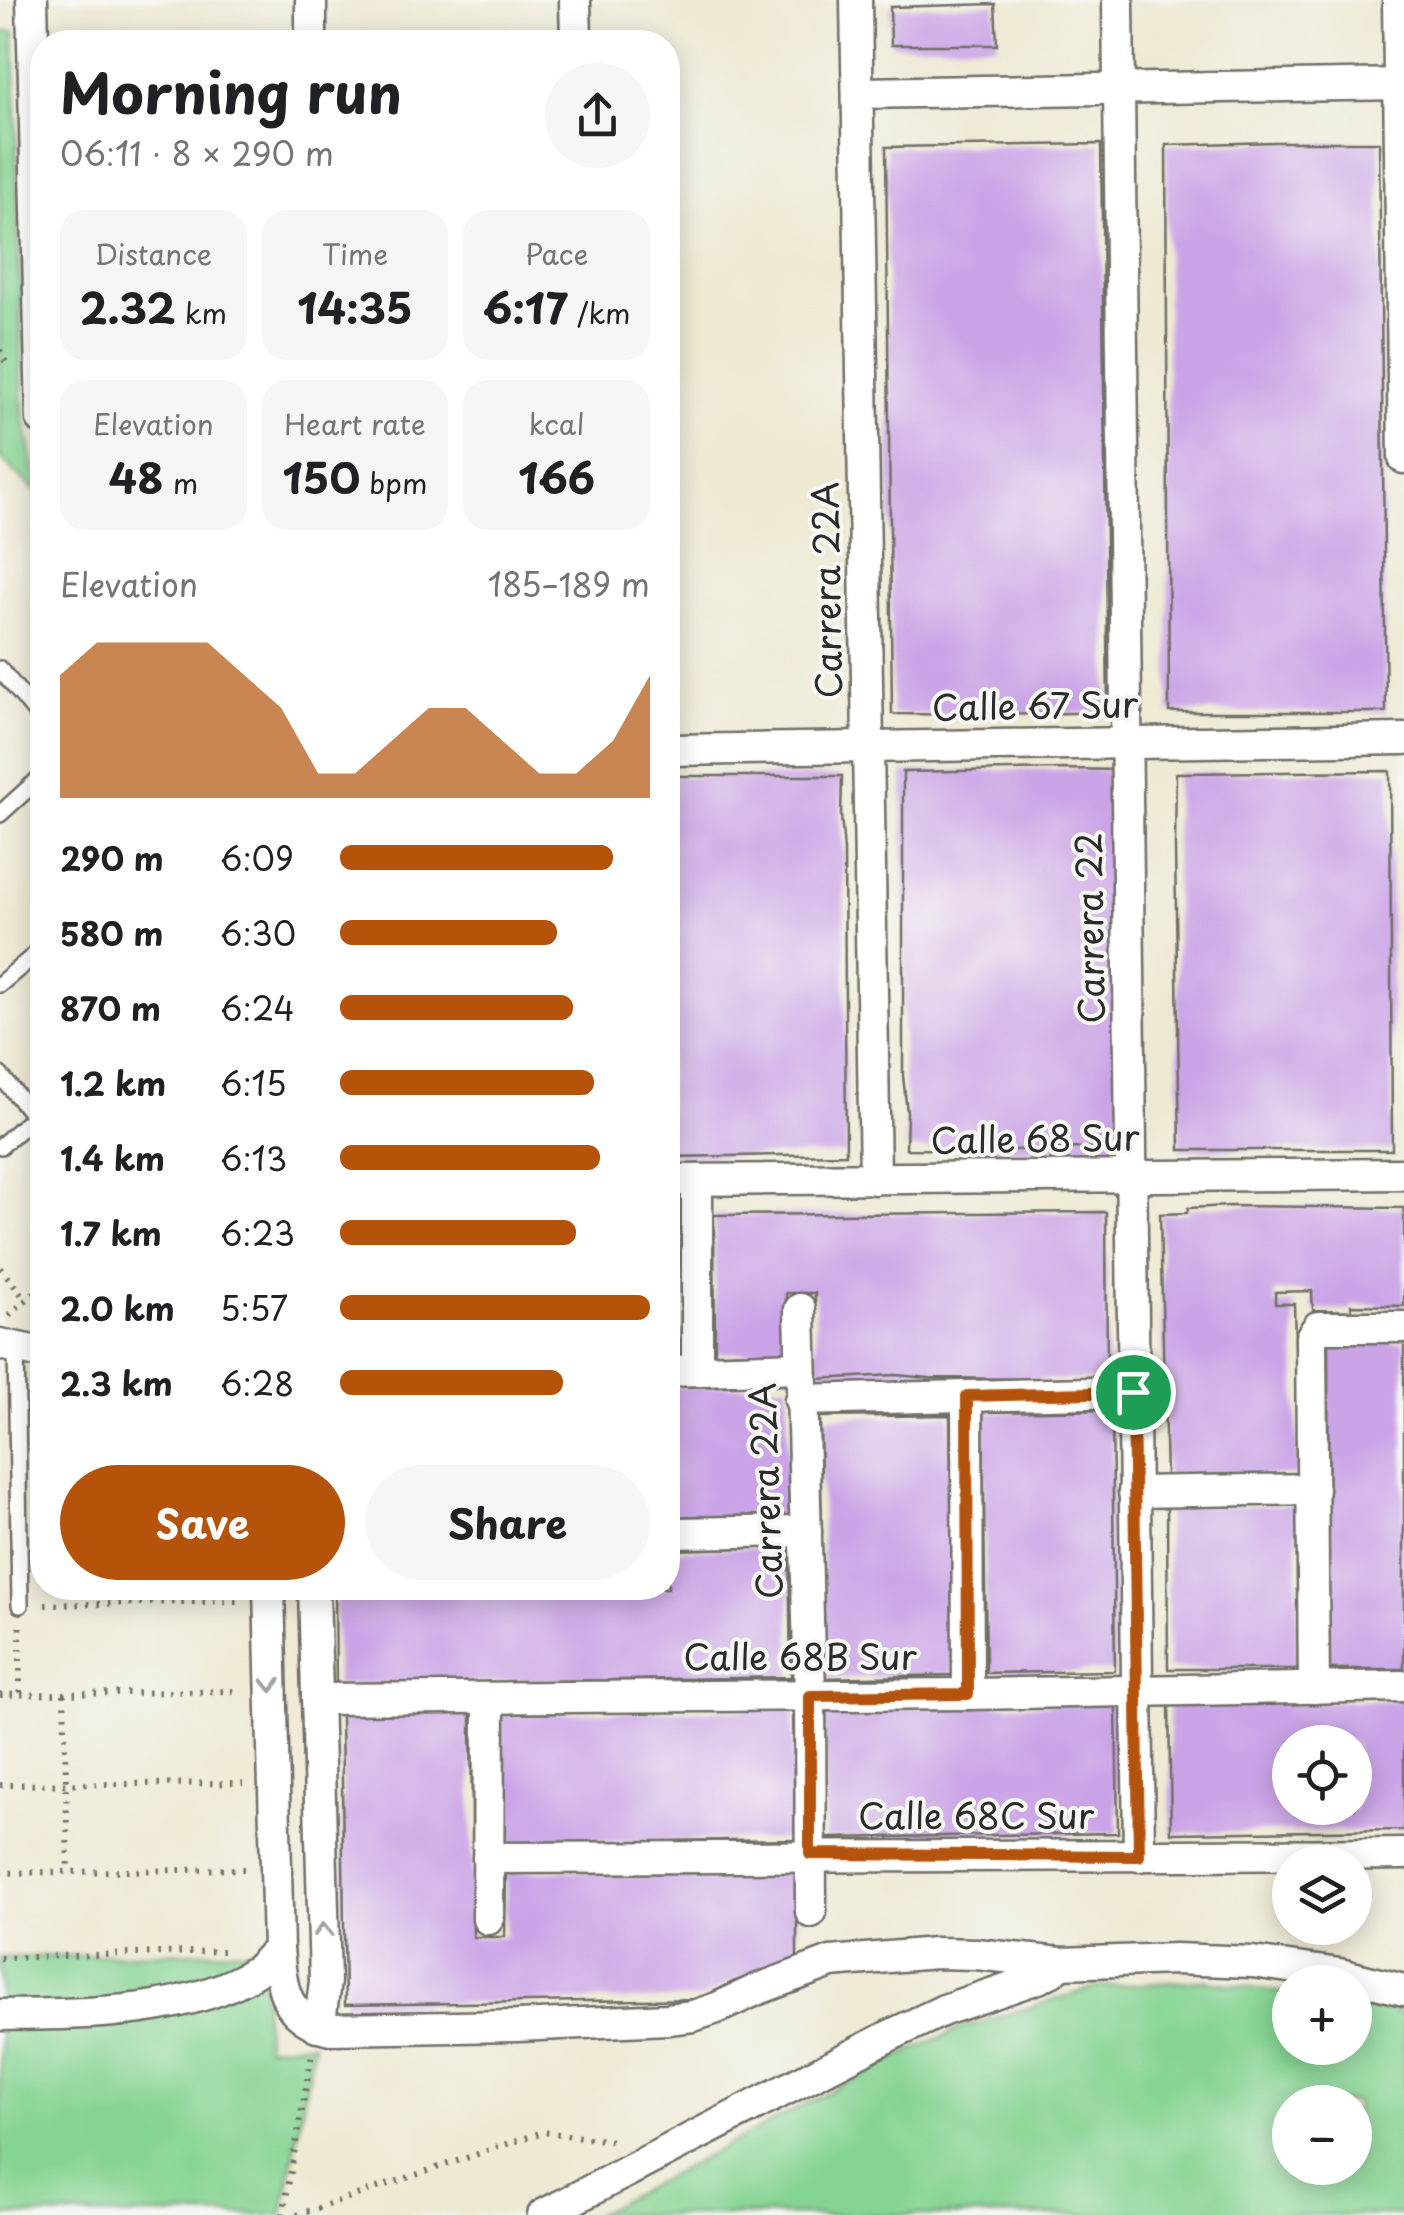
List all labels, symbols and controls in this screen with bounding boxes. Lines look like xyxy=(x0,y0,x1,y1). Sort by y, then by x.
text: Morning run xyxy=(60,50,402,133)
button: share xyxy=(545,63,650,168)
text: 06:11 · 8 × 290 m xyxy=(60,129,334,177)
text: Distance xyxy=(95,232,212,275)
text: Time xyxy=(322,232,388,275)
text: Pace xyxy=(525,232,588,275)
text: 2.32 xyxy=(80,275,176,338)
text: 14:35 xyxy=(297,275,413,338)
text: 6:17 xyxy=(483,275,568,338)
text: km xyxy=(176,291,227,334)
text: /km xyxy=(568,291,631,334)
text: Elevation xyxy=(93,402,214,445)
text: Heart rate xyxy=(284,402,426,445)
text: kcal xyxy=(529,402,585,445)
text: 48 xyxy=(108,445,164,508)
text: 150 xyxy=(283,445,360,508)
text: 166 xyxy=(518,445,595,508)
text: m xyxy=(164,461,198,504)
text: bpm xyxy=(360,461,427,504)
street label: Carrera 22A xyxy=(797,481,854,699)
text: Elevation xyxy=(60,560,198,608)
text: 185–189 m xyxy=(488,560,650,608)
street label: Calle 67 Sur xyxy=(931,676,1139,733)
street label: Carrera 22 xyxy=(1060,832,1117,1024)
text: 290 m xyxy=(60,834,164,882)
text: 6:09 xyxy=(220,834,294,882)
text: 580 m xyxy=(60,909,163,957)
text: 6:30 xyxy=(220,909,296,957)
text: 870 m xyxy=(60,984,161,1032)
text: 6:24 xyxy=(220,984,295,1032)
text: 1.2 km xyxy=(60,1059,166,1107)
text: 6:15 xyxy=(220,1059,287,1107)
street label: Calle 68 Sur xyxy=(930,1109,1141,1166)
text: 1.4 km xyxy=(60,1134,165,1182)
text: 6:13 xyxy=(220,1134,287,1182)
text: 1.7 km xyxy=(60,1209,162,1257)
text: 6:23 xyxy=(220,1209,295,1257)
text: 2.0 km xyxy=(60,1284,175,1332)
text: 5:57 xyxy=(220,1284,288,1332)
pin xyxy=(1091,1350,1176,1435)
text: 2.3 km xyxy=(60,1359,173,1407)
text: 6:28 xyxy=(220,1359,294,1407)
icon: arrive xyxy=(1106,1365,1161,1420)
street label: Carrera 22A xyxy=(734,1382,795,1600)
button: Save xyxy=(60,1465,345,1580)
button: Share xyxy=(365,1465,650,1580)
street label: Calle 68B Sur xyxy=(683,1629,917,1682)
one-way arrow xyxy=(261,1677,282,1693)
map controls xyxy=(1272,1725,1372,2185)
button: locate xyxy=(1272,1725,1372,1825)
street label: Calle 68C Sur xyxy=(858,1788,1095,1841)
button: layers xyxy=(1272,1845,1372,1945)
one-way arrow xyxy=(313,1921,334,1937)
button: + xyxy=(1272,1965,1372,2065)
button: − xyxy=(1272,2085,1372,2185)

